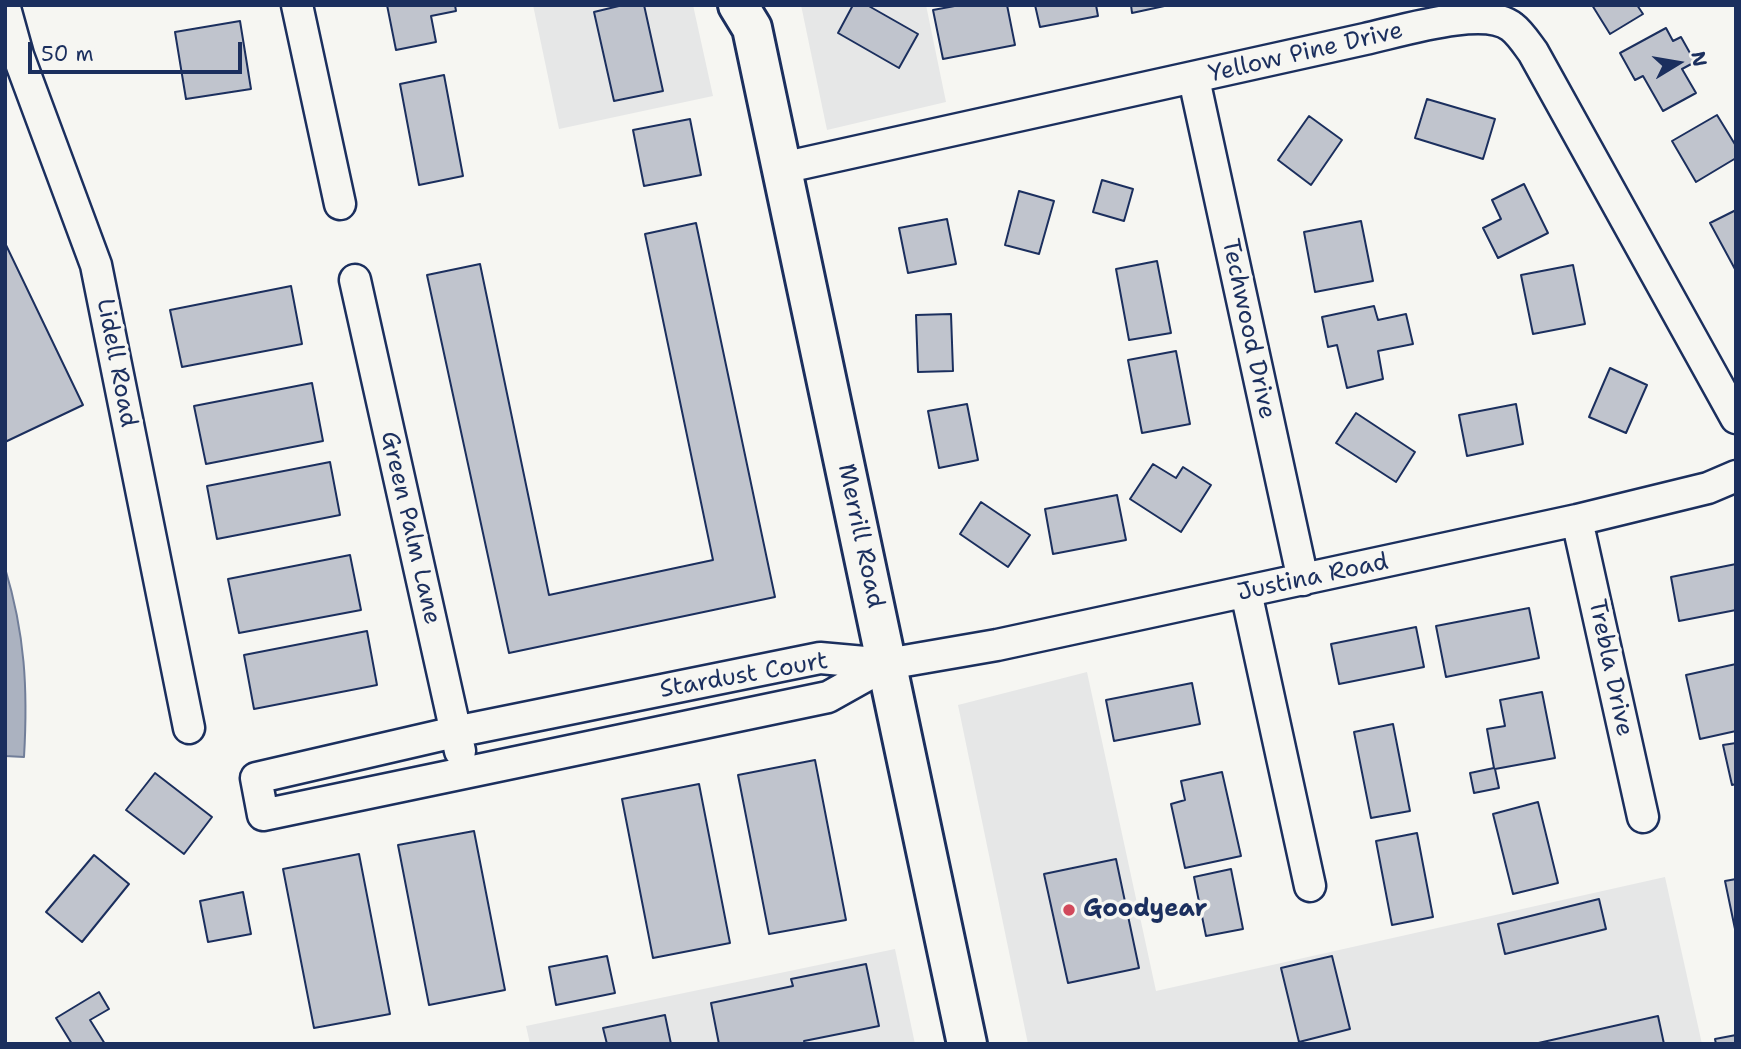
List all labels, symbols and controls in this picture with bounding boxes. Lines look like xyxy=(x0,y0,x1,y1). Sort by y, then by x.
street label: Yellow Pine Drive xyxy=(1206,17,1406,89)
scale bar xyxy=(32,28,245,72)
north arrow xyxy=(1643,28,1713,98)
text: 50 m xyxy=(41,40,94,68)
text: N xyxy=(1685,49,1713,69)
street label: Techwood Drive xyxy=(1215,236,1281,422)
street label: Lidell Road xyxy=(89,296,143,430)
street label: Green Palm Lane xyxy=(374,429,446,627)
street label: Merrill Road xyxy=(831,461,889,611)
street label: Justina Road xyxy=(1235,548,1391,608)
street label: Trebla Drive xyxy=(1581,597,1639,739)
street label: Stardust Court xyxy=(658,647,830,705)
place label: Goodyear xyxy=(1083,896,1207,924)
marker: Goodyear xyxy=(1061,902,1077,918)

